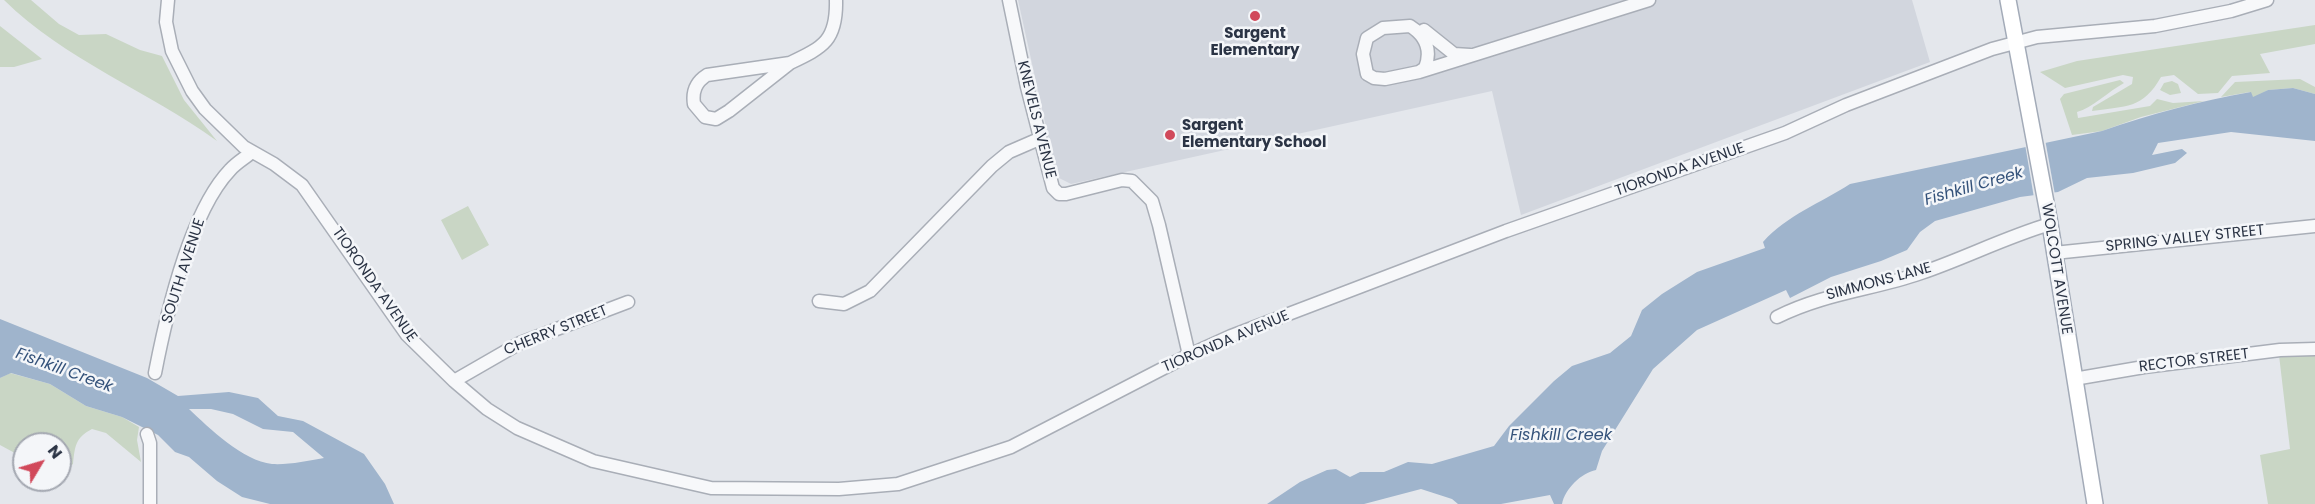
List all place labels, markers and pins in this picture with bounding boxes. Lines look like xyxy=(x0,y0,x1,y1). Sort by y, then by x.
marker: Sargent Elementary xyxy=(1248,9,1262,23)
place label: Sargent Elementary xyxy=(1210,25,1300,60)
place label: Sargent Elementary School xyxy=(1182,117,1326,152)
marker: Sargent Elementary School xyxy=(1163,128,1177,142)

